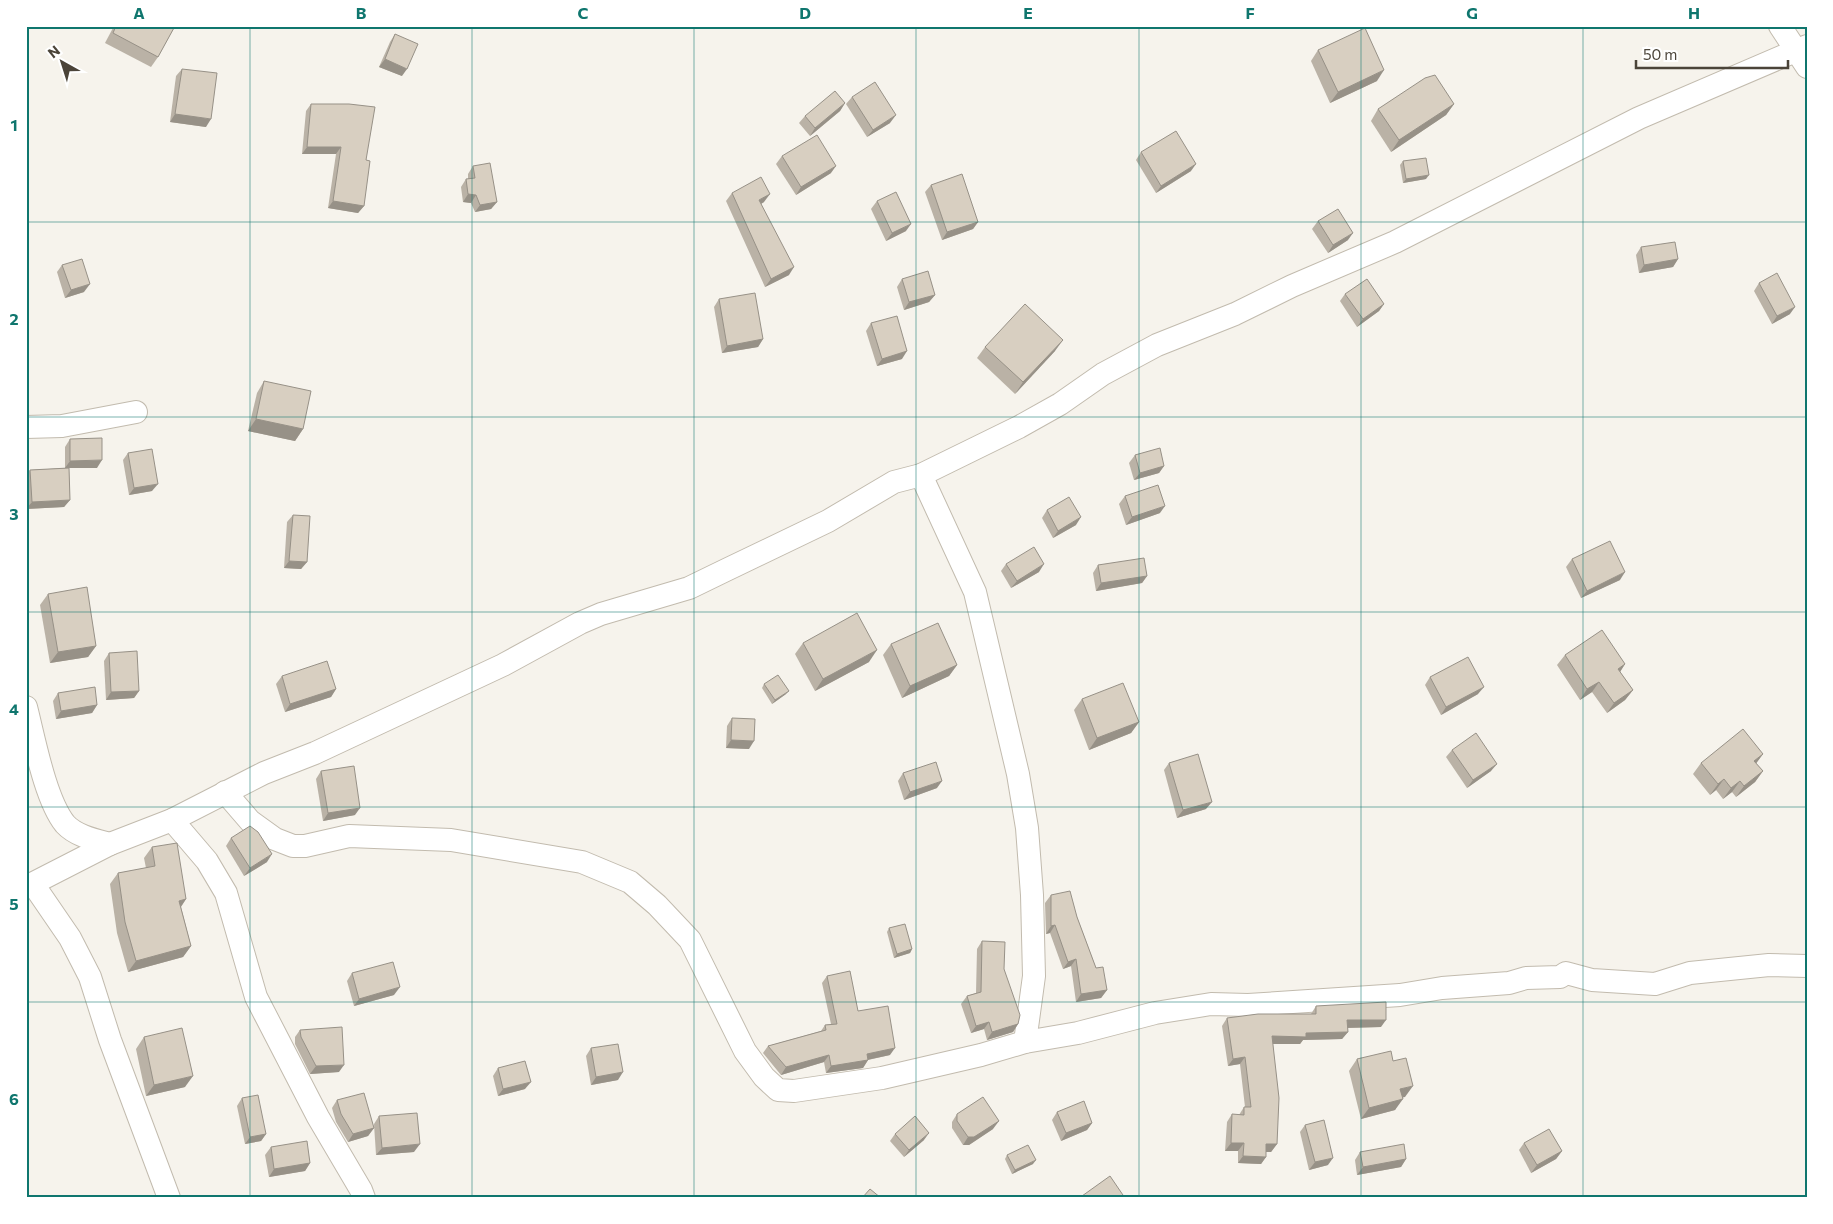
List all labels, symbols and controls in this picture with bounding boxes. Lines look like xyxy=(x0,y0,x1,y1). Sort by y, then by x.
text: A xyxy=(133,3,145,22)
text: B xyxy=(356,3,367,22)
text: C xyxy=(578,3,589,22)
text: D xyxy=(799,3,811,22)
text: E xyxy=(1023,3,1033,22)
text: F xyxy=(1245,3,1255,22)
text: G xyxy=(1466,3,1478,22)
text: H xyxy=(1688,3,1700,22)
north arrow xyxy=(38,38,88,88)
scale bar xyxy=(1636,38,1788,70)
text: N xyxy=(44,42,63,61)
text: 50 m xyxy=(1643,45,1677,63)
text: 1 xyxy=(10,115,18,134)
text: 2 xyxy=(9,309,19,328)
text: 3 xyxy=(9,504,19,523)
text: 4 xyxy=(9,699,19,718)
text: 5 xyxy=(9,894,19,913)
text: 6 xyxy=(9,1089,19,1108)

